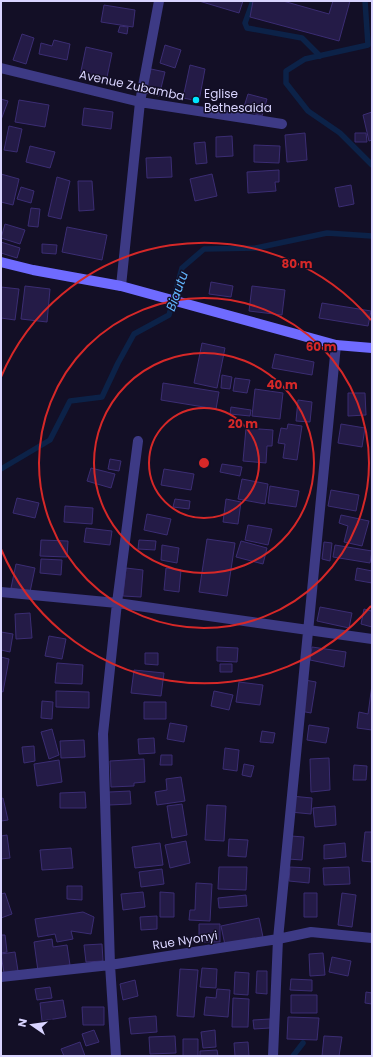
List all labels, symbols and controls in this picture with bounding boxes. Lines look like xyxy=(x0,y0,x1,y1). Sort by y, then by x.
street label: Avenue Zubamba xyxy=(78,66,186,104)
place label: Eglise Bethesaida xyxy=(204,85,272,116)
marker: Eglise Bethesaida xyxy=(191,95,201,105)
text: 80 m xyxy=(282,255,313,272)
water label: Biautu xyxy=(161,268,193,314)
text: 60 m xyxy=(306,338,337,355)
text: 40 m xyxy=(266,376,298,393)
text: 20 m xyxy=(228,415,258,432)
centre of rings xyxy=(197,456,211,470)
street label: Rue Nyonyi xyxy=(151,926,219,954)
north arrow xyxy=(12,1005,52,1045)
text: N xyxy=(14,1017,31,1029)

